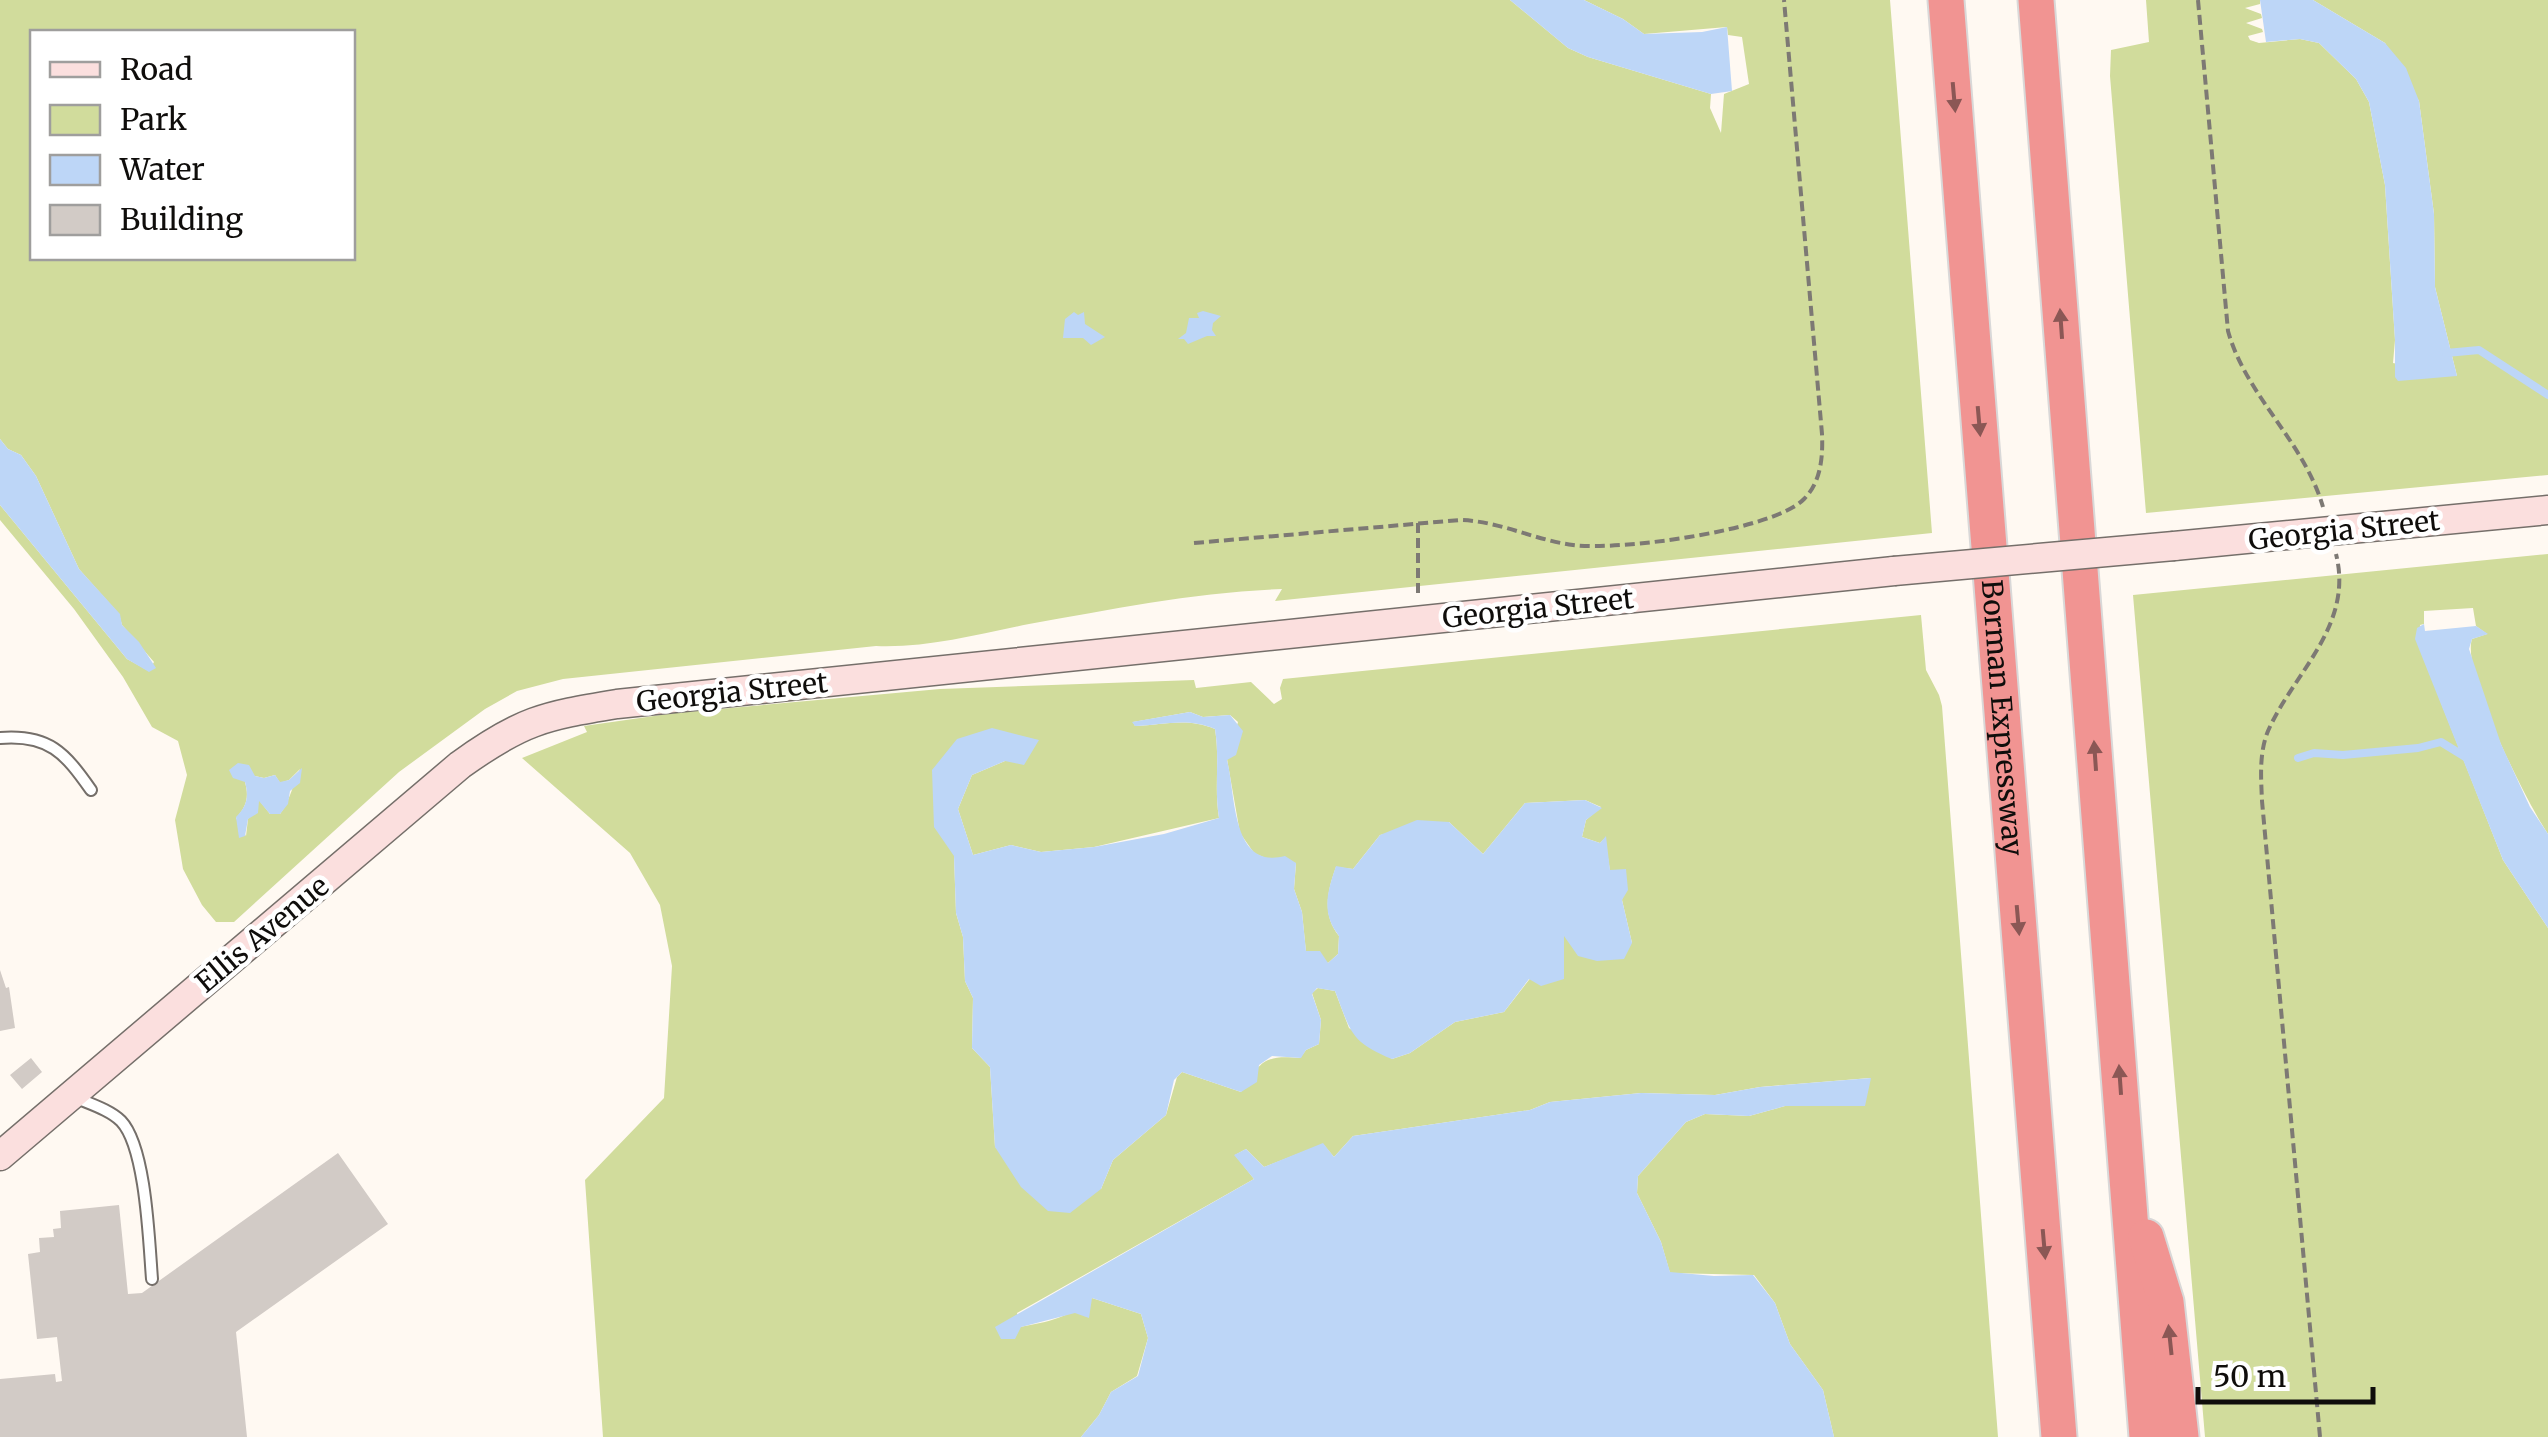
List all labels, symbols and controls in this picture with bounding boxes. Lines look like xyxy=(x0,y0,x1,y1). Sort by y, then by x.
legend xyxy=(30,30,355,260)
text: Road xyxy=(120,50,193,88)
one-way arrow xyxy=(1946,82,1962,114)
text: Park xyxy=(120,100,187,138)
text: Water xyxy=(119,150,205,188)
text: Building xyxy=(120,200,243,238)
one-way arrow xyxy=(2053,308,2069,340)
one-way arrow xyxy=(1971,406,1987,438)
street label: Georgia Street xyxy=(2246,502,2442,558)
street label: Borman Expressway xyxy=(1974,578,2031,858)
street label: Georgia Street xyxy=(1440,580,1636,636)
street label: Georgia Street xyxy=(634,664,830,720)
one-way arrow xyxy=(2086,739,2102,771)
street label: Ellis Avenue xyxy=(188,868,336,1000)
one-way arrow xyxy=(2011,904,2027,936)
one-way arrow xyxy=(2112,1063,2128,1095)
one-way arrow xyxy=(2036,1228,2052,1260)
one-way arrow xyxy=(2162,1324,2178,1355)
scale bar xyxy=(2198,1342,2373,1404)
text: 50 m xyxy=(2213,1357,2286,1395)

